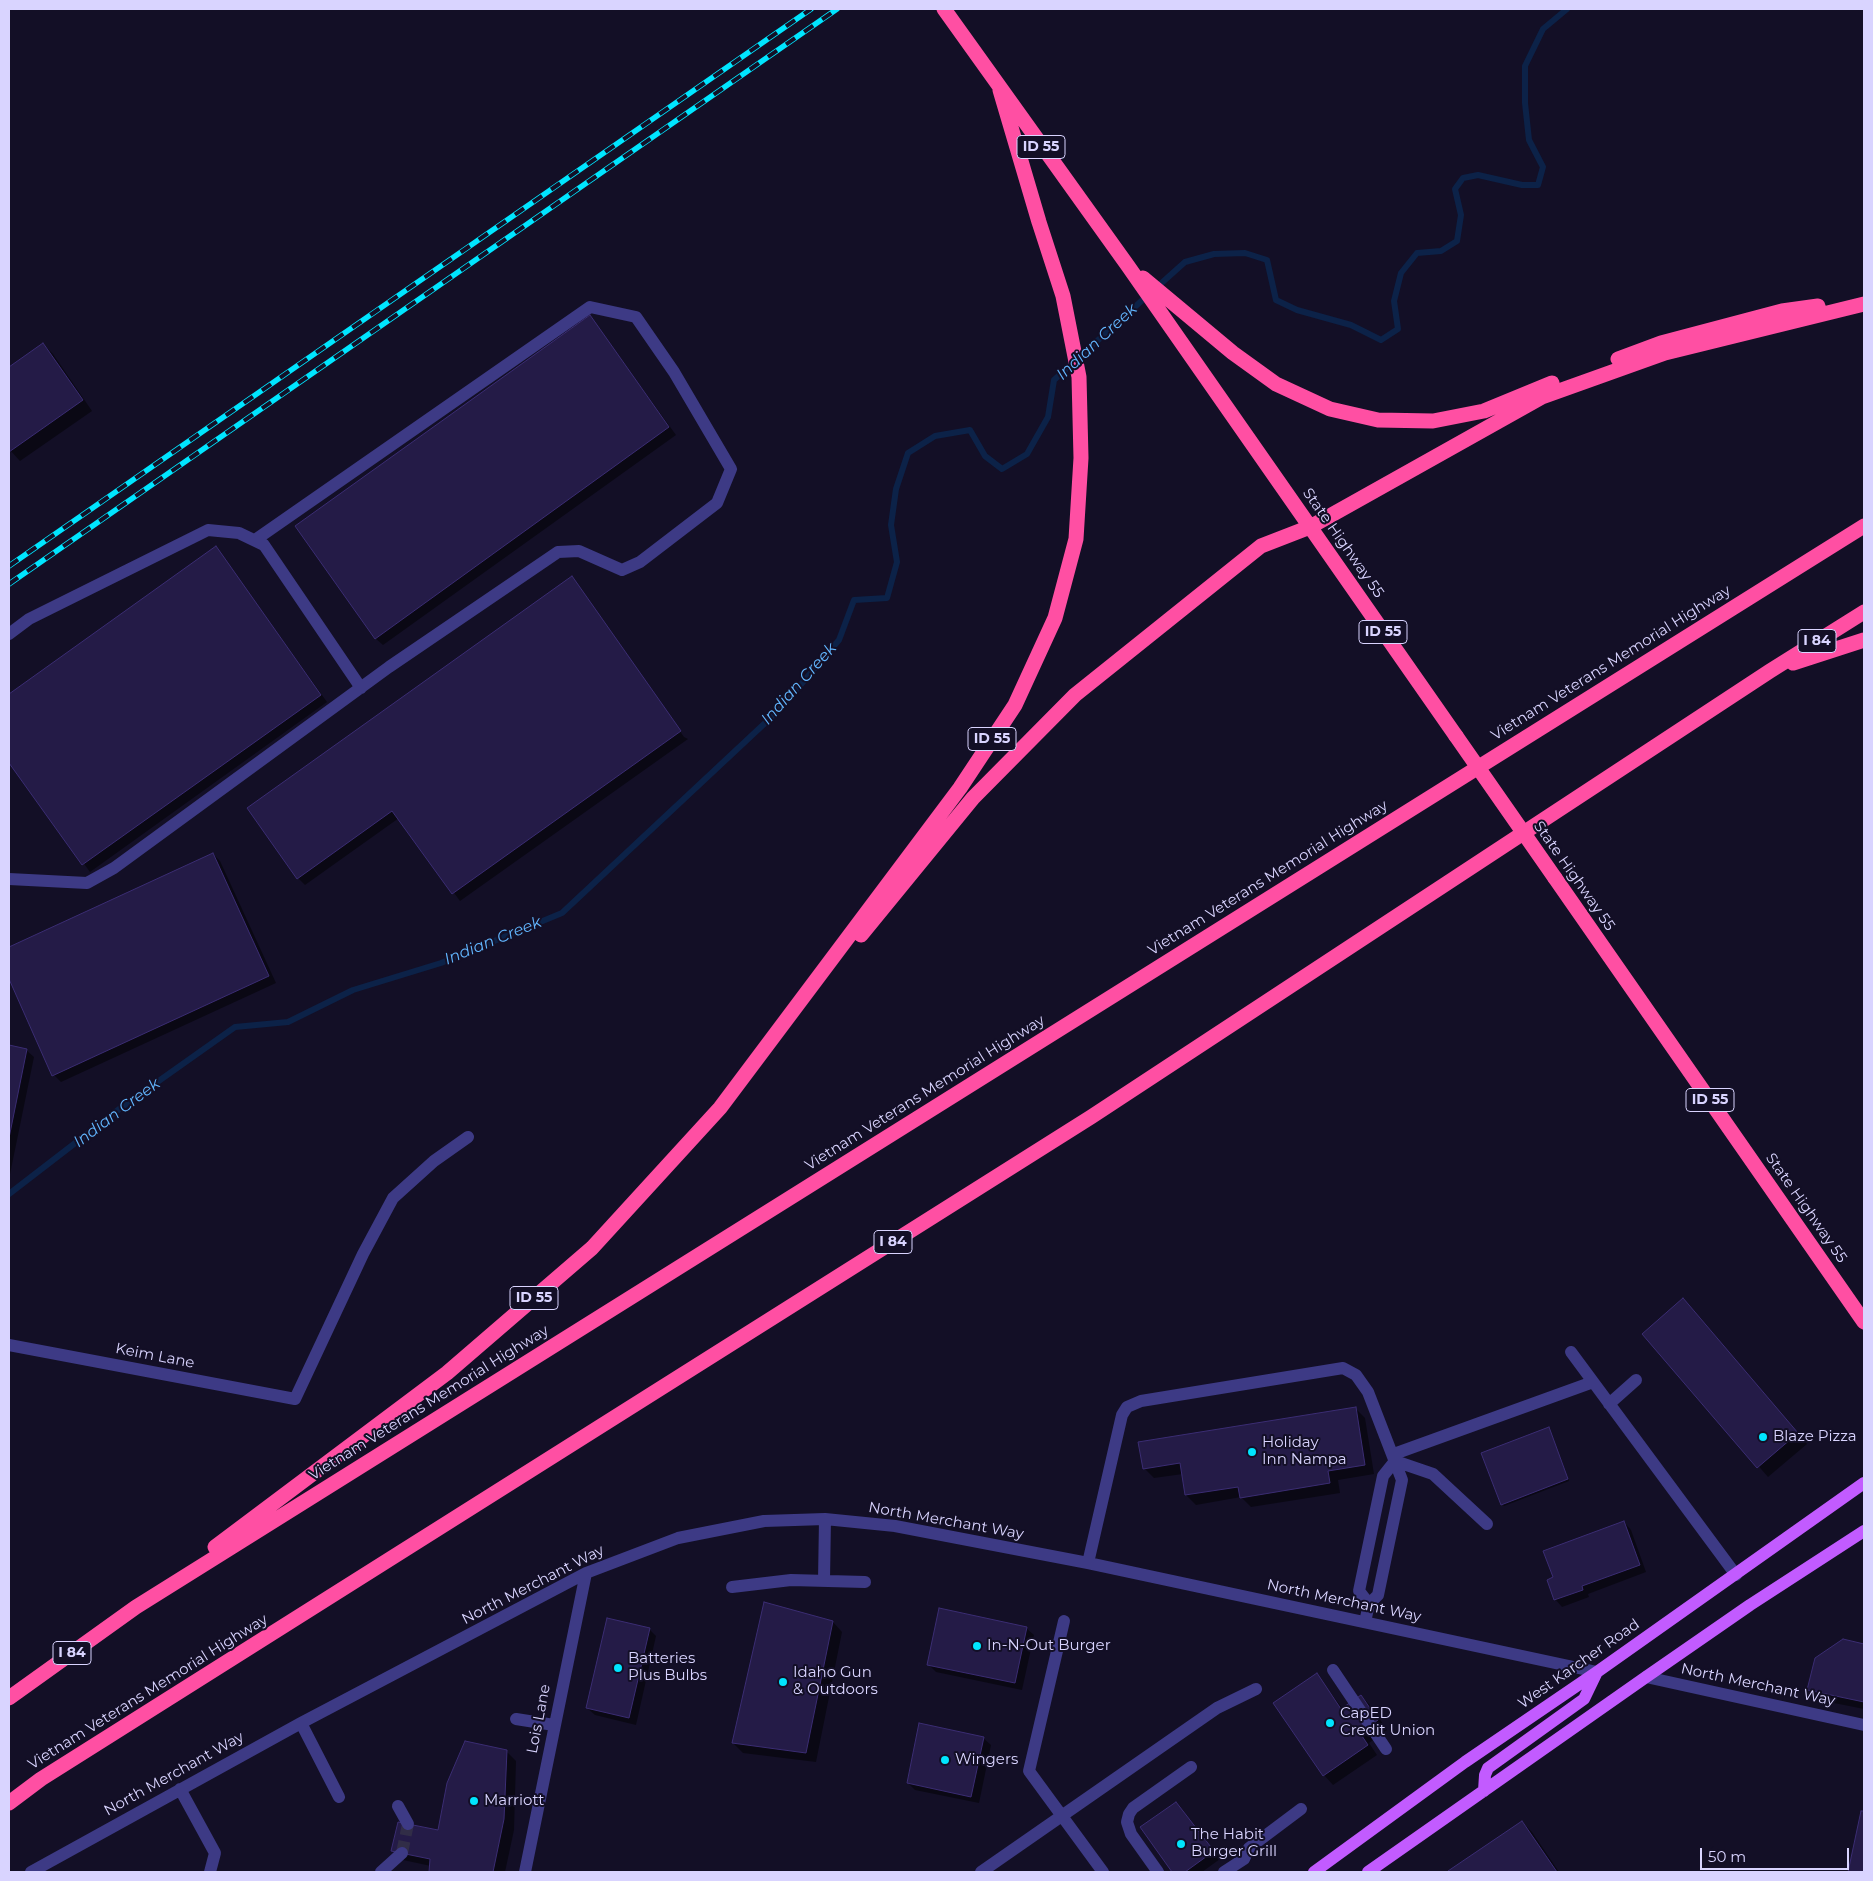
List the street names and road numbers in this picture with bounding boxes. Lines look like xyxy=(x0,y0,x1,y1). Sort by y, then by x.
road number: ID 55 xyxy=(1017,136,1065,158)
street label: State Highway 55 xyxy=(1298,485,1388,601)
street label: Vietnam Veterans Memorial Highway xyxy=(1488,581,1734,745)
road number: ID 55 xyxy=(1359,620,1407,644)
road number: I 84 xyxy=(1798,630,1836,652)
road number: ID 55 xyxy=(968,728,1016,751)
street label: Vietnam Veterans Memorial Highway xyxy=(1145,796,1391,960)
street label: State Highway 55 xyxy=(1529,818,1619,934)
street label: Vietnam Veterans Memorial Highway xyxy=(802,1011,1048,1175)
road number: ID 55 xyxy=(1686,1088,1734,1112)
street label: State Highway 55 xyxy=(1761,1150,1851,1266)
road number: I 84 xyxy=(874,1230,912,1254)
road number: ID 55 xyxy=(510,1286,558,1310)
street label: Vietnam Veterans Memorial Highway xyxy=(306,1321,552,1485)
street label: Keim Lane xyxy=(114,1340,196,1372)
street label: North Merchant Way xyxy=(867,1498,1025,1544)
street label: North Merchant Way xyxy=(459,1541,607,1629)
street label: North Merchant Way xyxy=(1265,1576,1423,1626)
street label: Vietnam Veterans Memorial Highway xyxy=(25,1610,271,1774)
street label: West Karcher Road xyxy=(1515,1615,1643,1713)
road number: I 84 xyxy=(53,1642,91,1665)
street label: North Merchant Way xyxy=(1679,1660,1837,1710)
street label: Lois Lane xyxy=(523,1683,555,1755)
street label: North Merchant Way xyxy=(101,1728,247,1820)

